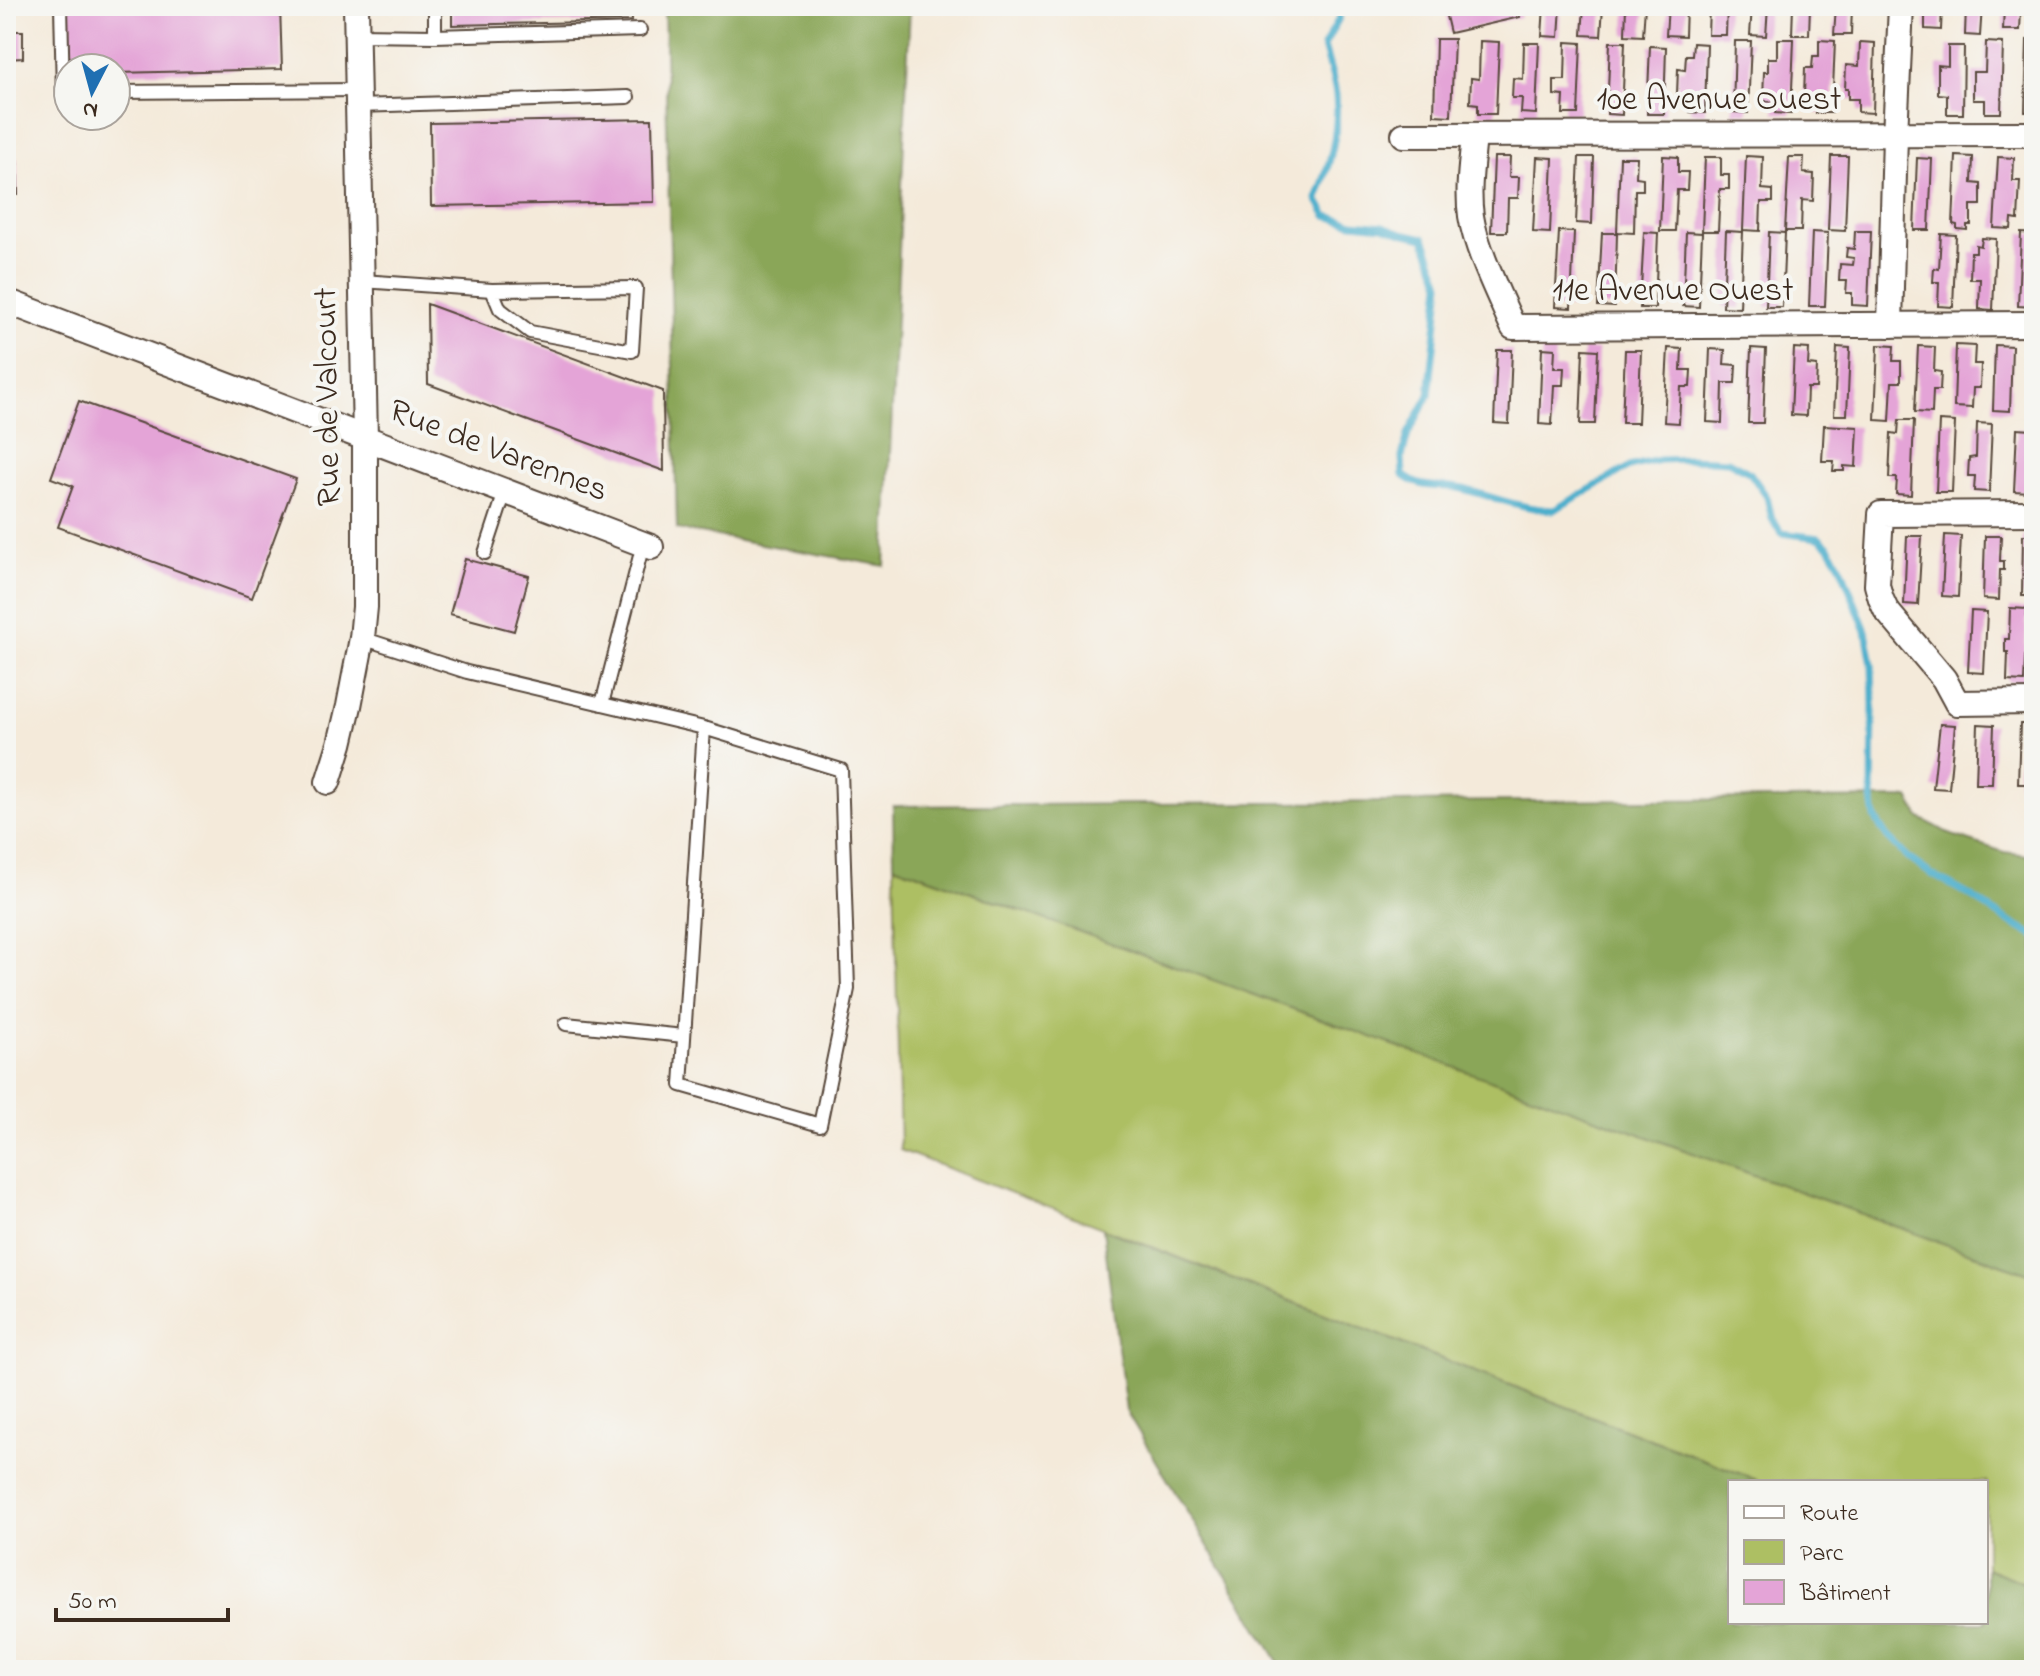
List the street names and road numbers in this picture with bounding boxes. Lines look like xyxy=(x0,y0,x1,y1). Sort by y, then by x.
street label: 10e Avenue Ouest xyxy=(1596,76,1842,126)
street label: 11e Avenue Ouest xyxy=(1552,267,1794,317)
street label: Rue de Valcourt xyxy=(302,287,356,507)
street label: Rue de Varennes xyxy=(381,387,615,517)

